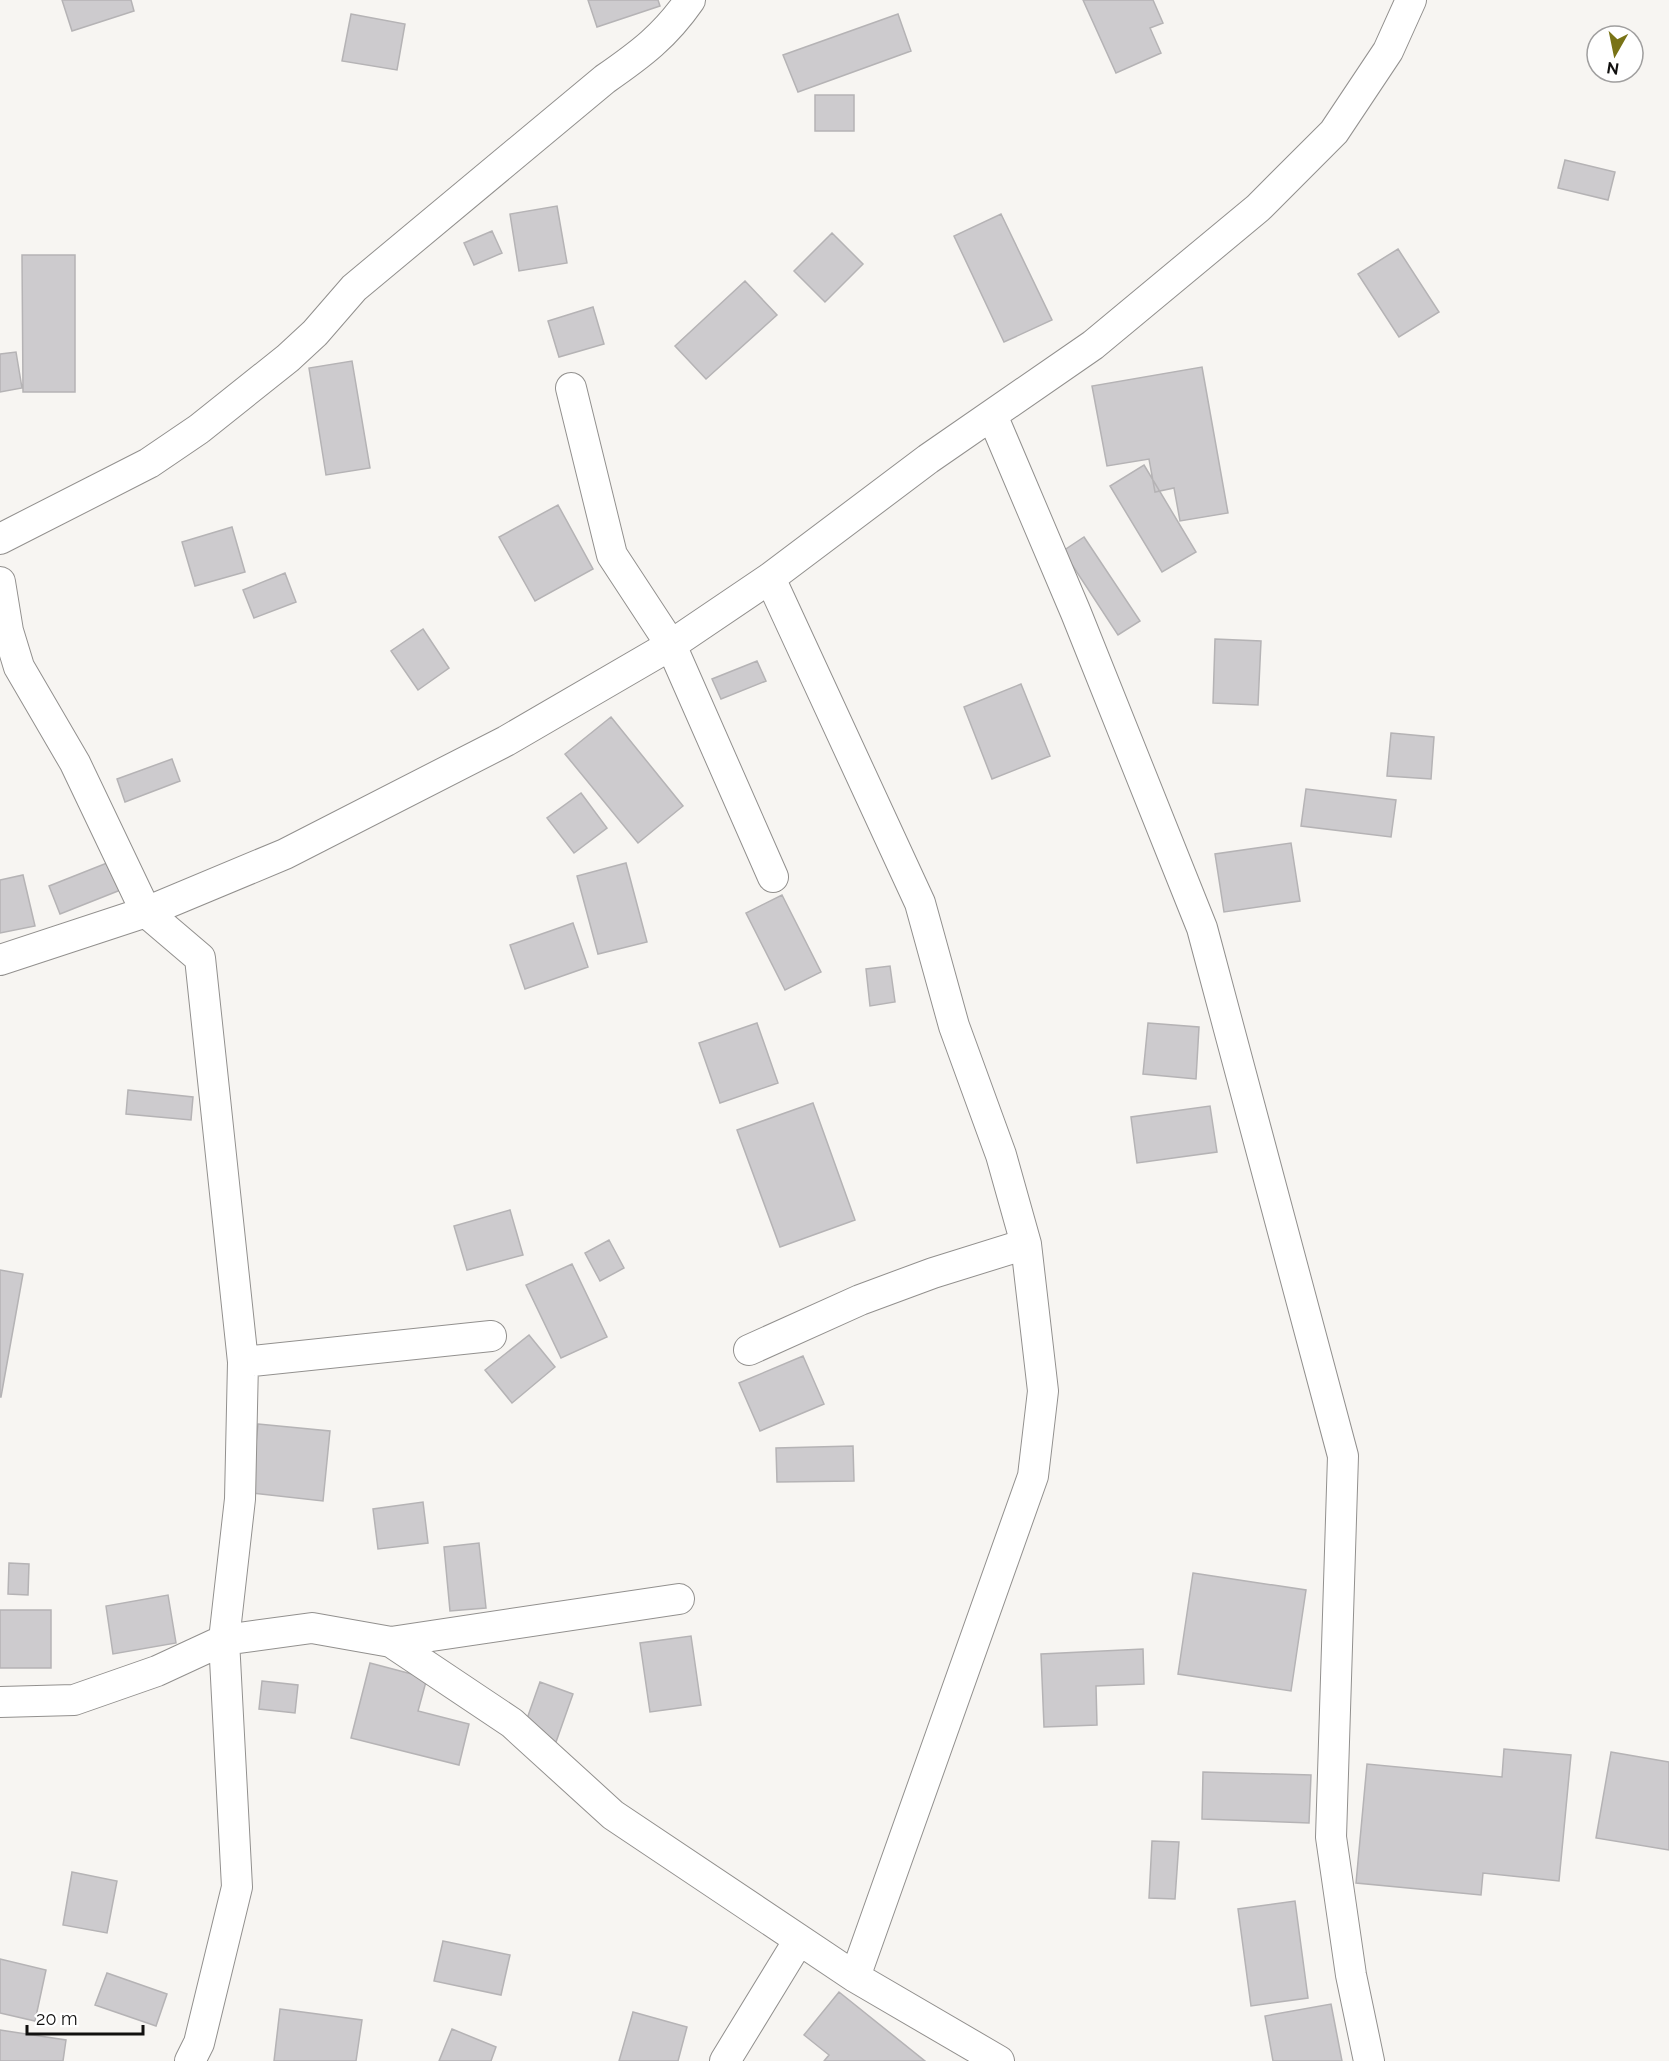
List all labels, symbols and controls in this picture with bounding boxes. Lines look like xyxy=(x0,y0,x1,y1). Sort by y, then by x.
north arrow xyxy=(1585,24,1645,84)
text: N xyxy=(1605,58,1620,79)
scale bar xyxy=(27,1998,142,2036)
text: 20 m xyxy=(36,2008,78,2029)

